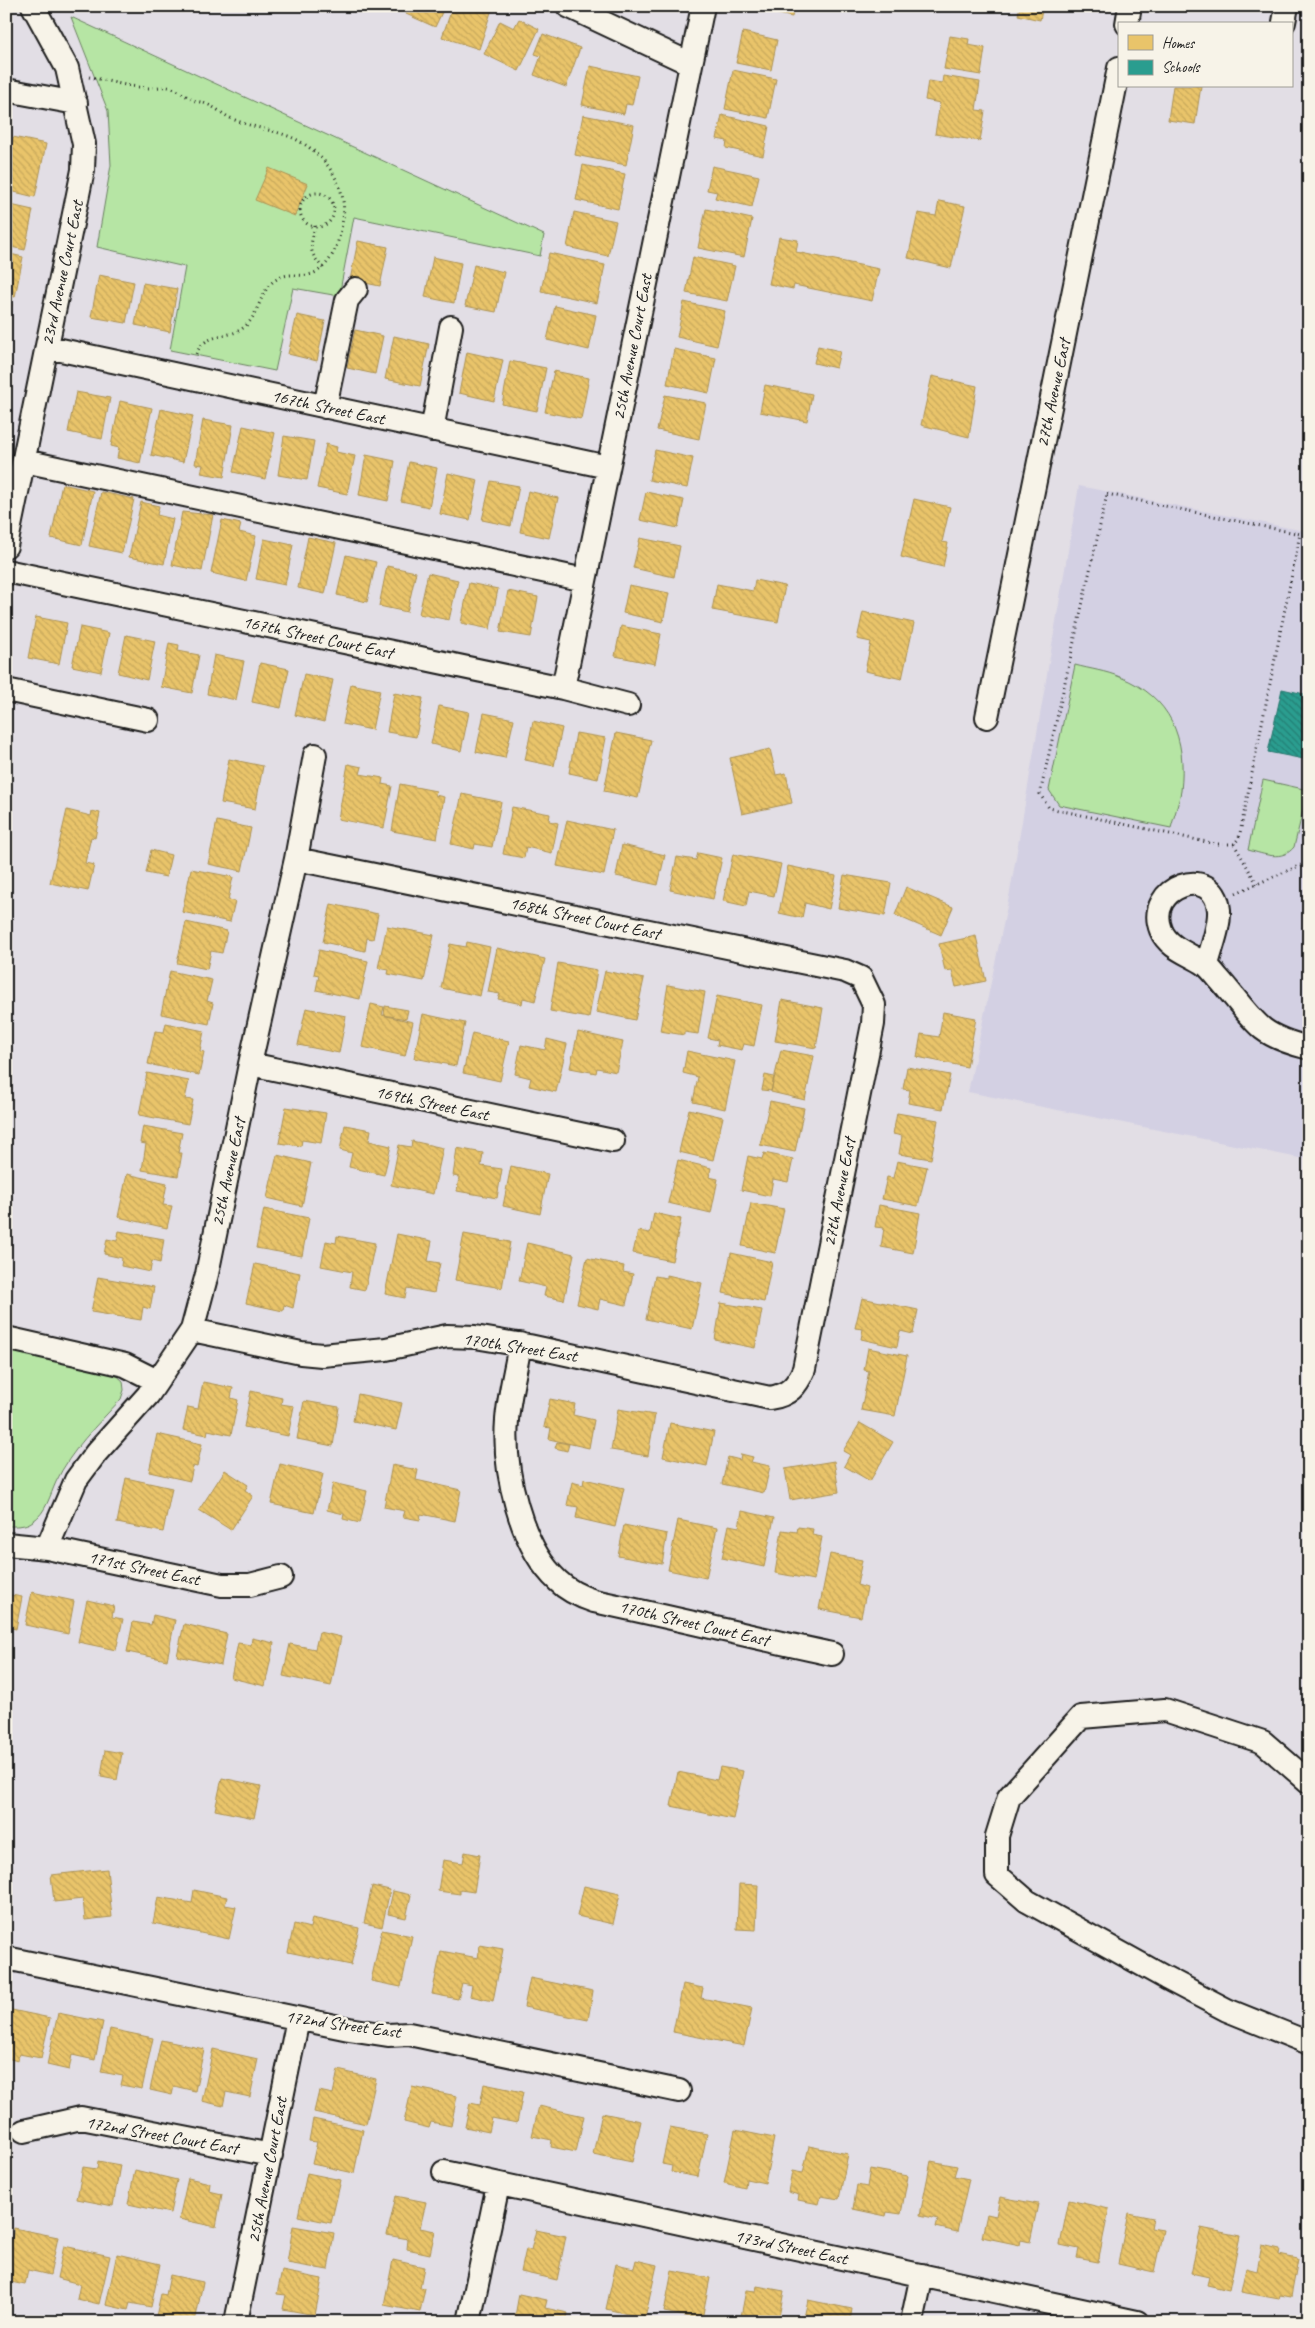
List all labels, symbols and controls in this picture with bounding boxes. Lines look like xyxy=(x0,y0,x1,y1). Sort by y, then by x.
legend xyxy=(1118,22,1292,88)
text: Homes xyxy=(1162,34,1196,53)
text: Schools xyxy=(1162,58,1201,77)
street label: 23rd Avenue Court East xyxy=(36,197,88,347)
street label: 25th Avenue Court East xyxy=(607,270,657,422)
street label: 27th Avenue East xyxy=(1031,334,1076,449)
street label: 167th Street East xyxy=(269,384,389,430)
street label: 167th Street Court East xyxy=(241,610,398,664)
street label: 168th Street Court East xyxy=(508,891,665,945)
street label: 169th Street East xyxy=(373,1080,493,1126)
street label: 25th Avenue East xyxy=(206,1113,251,1228)
street label: 27th Avenue East xyxy=(818,1133,861,1248)
street label: 170th Street East xyxy=(461,1327,581,1367)
street label: 171st Street East xyxy=(86,1545,204,1591)
street label: 170th Street Court East xyxy=(617,1595,774,1652)
street label: 172nd Street East xyxy=(284,2005,404,2043)
street label: 25th Avenue Court East xyxy=(242,2093,292,2245)
street label: 172nd Street Court East xyxy=(84,2111,243,2160)
street label: 173rd Street East xyxy=(733,2224,851,2270)

